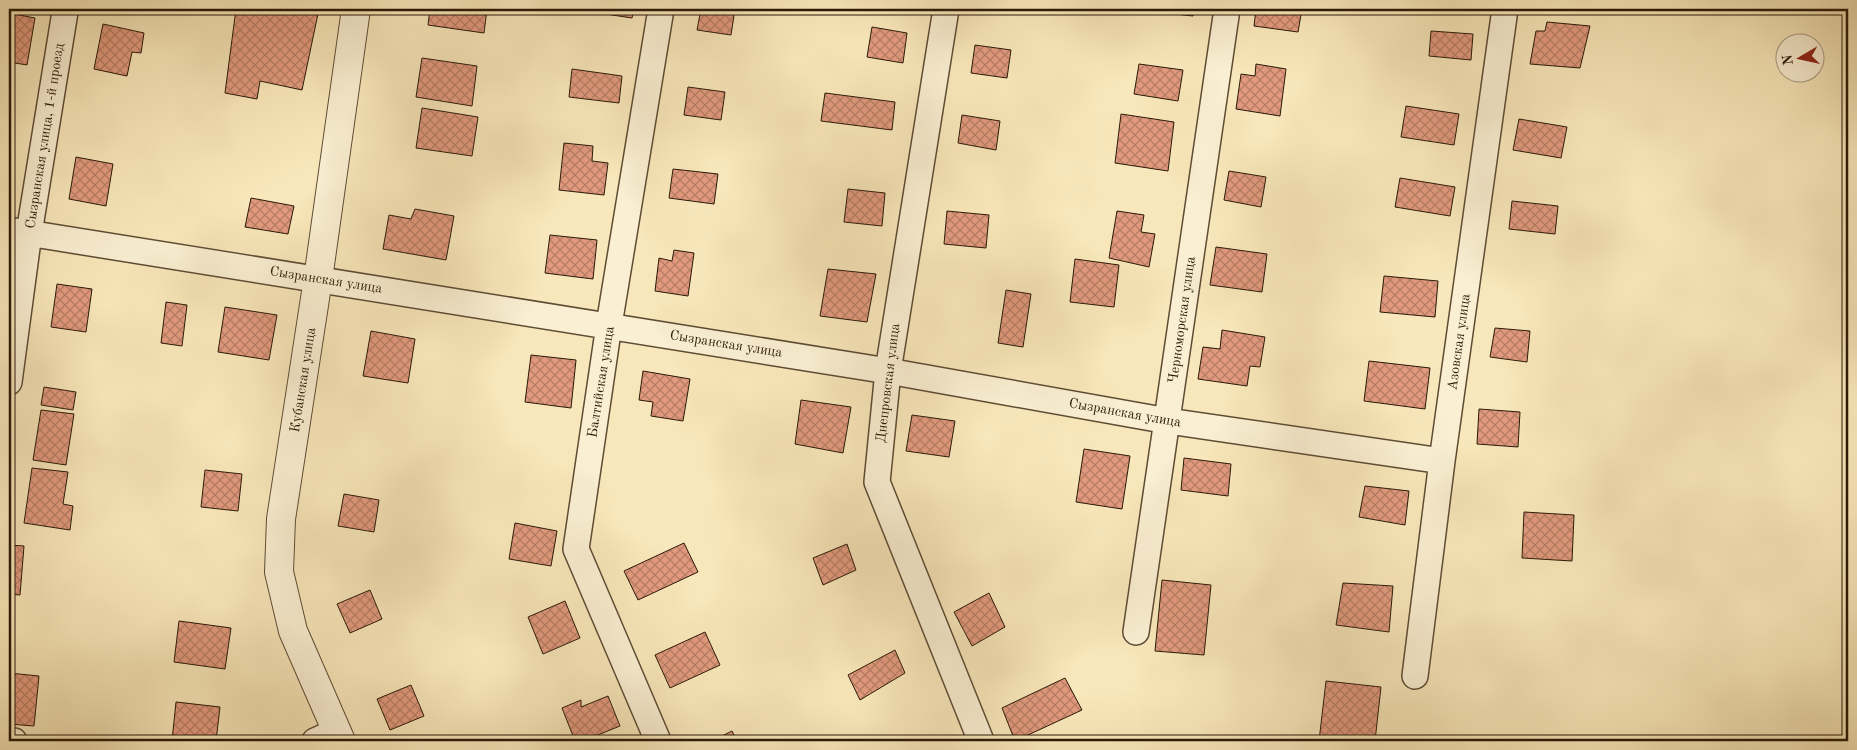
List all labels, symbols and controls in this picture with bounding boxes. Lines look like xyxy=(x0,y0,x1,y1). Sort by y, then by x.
north arrow xyxy=(1774,32,1824,82)
street label: Сызранская улица, 1-й проезд xyxy=(23,42,67,230)
text: N xyxy=(1780,53,1796,66)
street label: Черноморская улица xyxy=(1166,256,1198,384)
street label: Сызранская улица xyxy=(269,264,383,296)
street label: Азовская улица xyxy=(1445,293,1473,391)
street label: Днепровская улица xyxy=(874,322,902,443)
street label: Балтийская улица xyxy=(585,325,617,439)
street label: Кубанская улица xyxy=(288,326,318,434)
street label: Сызранская улица xyxy=(669,328,783,360)
street label: Сызранская улица xyxy=(1068,396,1182,430)

